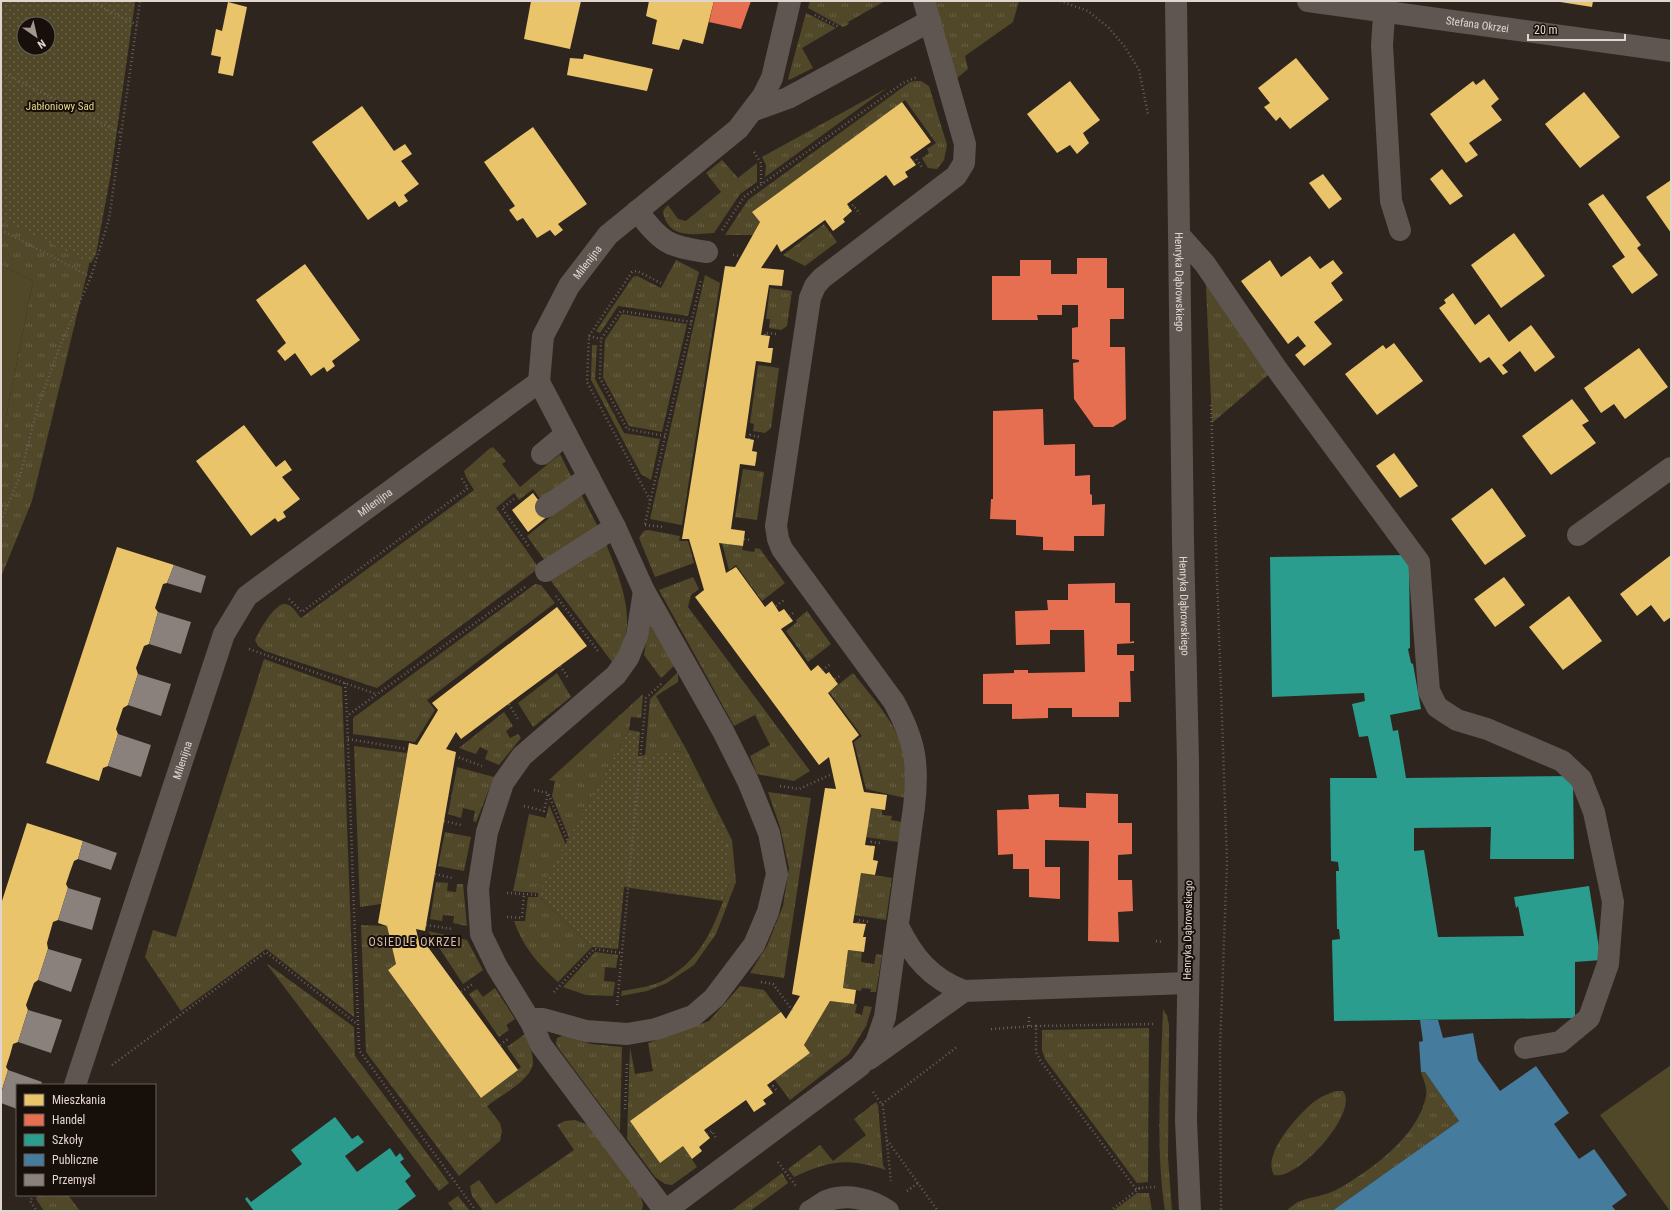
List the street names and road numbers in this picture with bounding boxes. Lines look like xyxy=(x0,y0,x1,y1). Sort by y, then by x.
street label: Stefana Okrzei xyxy=(1445,14,1510,35)
street label: Henryka Dąbrowskiego xyxy=(1172,232,1187,332)
street label: Milenijna xyxy=(570,243,604,282)
street label: Milenijna xyxy=(355,485,395,519)
street label: Henryka Dąbrowskiego xyxy=(1177,556,1192,656)
street label: Milenijna xyxy=(170,739,195,781)
street label: Henryka Dąbrowskiego xyxy=(1181,880,1195,980)

